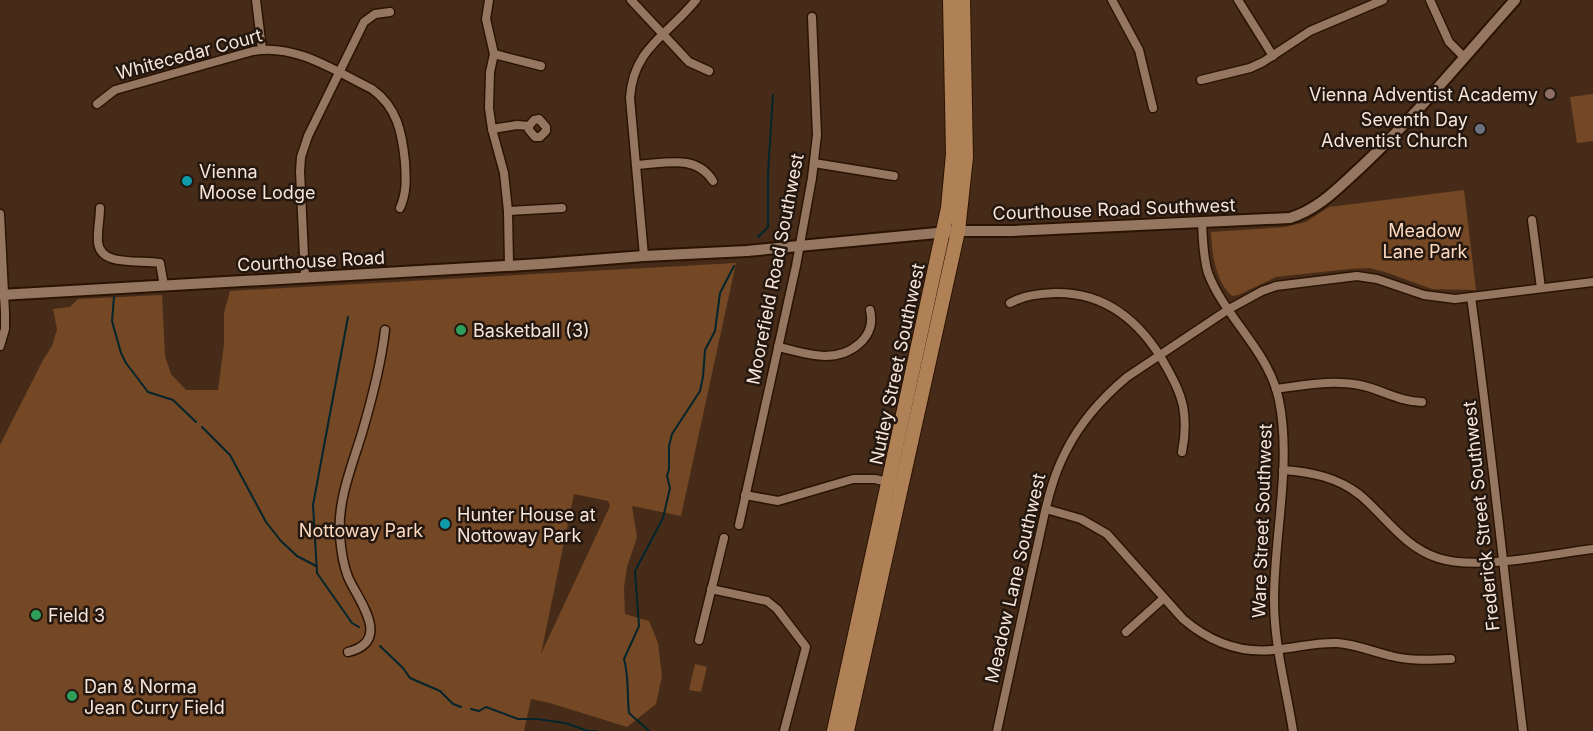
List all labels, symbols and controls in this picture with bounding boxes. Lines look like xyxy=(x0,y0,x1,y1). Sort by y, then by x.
street label: Whitecedar Court xyxy=(114,24,264,84)
place label: Vienna Adventist Academy xyxy=(1309,84,1538,105)
marker: Vienna Adventist Academy xyxy=(1543,87,1557,101)
place label: Seventh Day Adventist Church xyxy=(1321,109,1468,151)
marker: Seventh Day Adventist Church xyxy=(1473,122,1487,136)
street label: Moorefield Road Southwest xyxy=(742,152,808,386)
place label: Vienna Moose Lodge xyxy=(199,161,315,203)
marker: Vienna Moose Lodge xyxy=(180,174,194,188)
street label: Courthouse Road Southwest xyxy=(992,194,1236,224)
park label: Meadow Lane Park xyxy=(1382,220,1468,262)
street label: Courthouse Road xyxy=(237,247,385,275)
street label: Nutley Street Southwest xyxy=(865,261,929,467)
place label: Basketball (3) xyxy=(473,320,590,341)
marker: Basketball (3) xyxy=(454,323,468,337)
street label: Frederick Street Southwest xyxy=(1458,400,1504,632)
street label: Ware Street Southwest xyxy=(1248,423,1276,619)
street label: Meadow Lane Southwest xyxy=(981,471,1049,685)
place label: Hunter House at Nottoway Park xyxy=(457,504,596,546)
marker: Hunter House at Nottoway Park xyxy=(438,517,452,531)
park label: Nottoway Park xyxy=(299,520,423,541)
place label: Field 3 xyxy=(48,605,105,626)
marker: Field 3 xyxy=(29,608,43,622)
place label: Dan & Norma Jean Curry Field xyxy=(84,676,225,718)
marker: Dan & Norma Jean Curry Field xyxy=(65,689,79,703)

